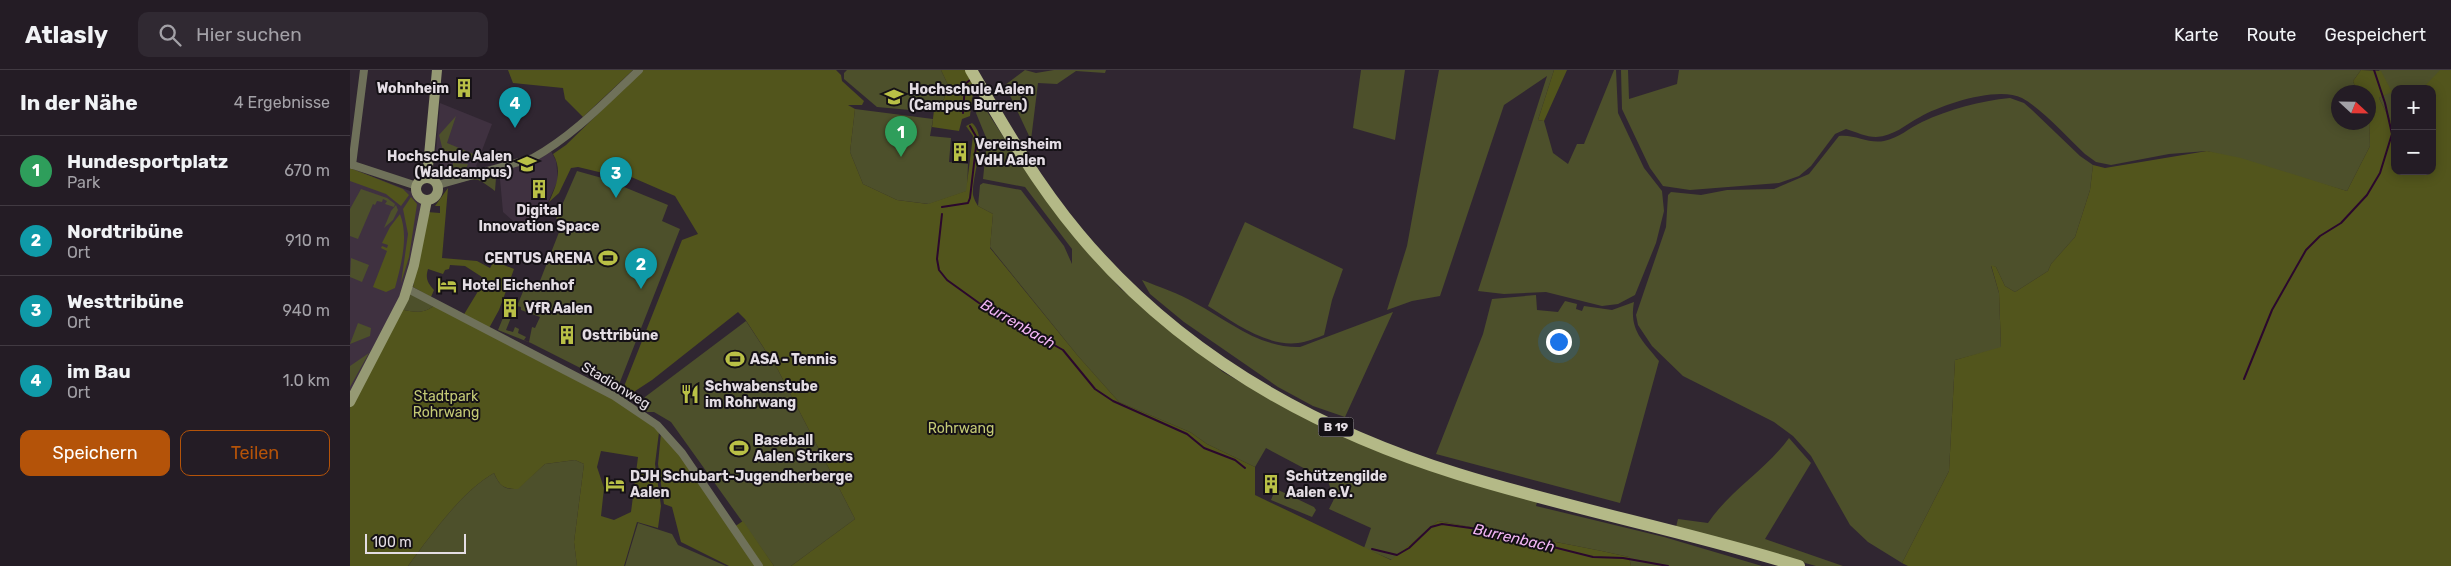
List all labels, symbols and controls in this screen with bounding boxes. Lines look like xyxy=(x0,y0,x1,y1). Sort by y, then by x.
search box xyxy=(138,12,488,57)
text: Atlasly xyxy=(25,21,108,49)
icon: search xyxy=(156,21,184,49)
text: Hier suchen xyxy=(196,23,302,46)
text: Karte xyxy=(2174,24,2218,46)
text: Route xyxy=(2246,24,2296,46)
text: Gespeichert xyxy=(2324,24,2426,46)
building icon: Wohnheim xyxy=(453,77,475,99)
place label: Wohnheim xyxy=(377,80,449,97)
place label: Hochschule Aalen (Campus Burren) xyxy=(909,81,1034,114)
north arrow xyxy=(2331,85,2376,130)
map controls xyxy=(2391,85,2436,175)
button: + xyxy=(2391,85,2436,130)
school or university icon: Hochschule Aalen (Campus Burren) xyxy=(883,86,905,108)
pin: 4 xyxy=(499,87,531,128)
text: In der Nähe xyxy=(20,90,138,115)
text: 4 Ergebnisse xyxy=(234,93,330,112)
pin: 1 xyxy=(885,116,917,157)
button: − xyxy=(2391,130,2436,175)
place label: Vereinsheim VdH Aalen xyxy=(975,136,1062,169)
building icon: Vereinsheim VdH Aalen xyxy=(949,141,971,163)
place label: Hochschule Aalen (Waldcampus) xyxy=(387,148,512,181)
text: Hundesportplatz xyxy=(67,150,228,173)
school or university icon: Hochschule Aalen (Waldcampus) xyxy=(516,153,538,175)
pin: 3 xyxy=(600,157,632,198)
text: 1 xyxy=(32,161,40,180)
text: 670 m xyxy=(284,161,330,180)
text: Park xyxy=(67,173,100,192)
building icon: Digital Innovation Space xyxy=(528,178,550,200)
place label: Digital Innovation Space xyxy=(478,202,600,235)
text: Nordtribüne xyxy=(67,220,183,243)
text: 2 xyxy=(31,231,41,250)
text: 910 m xyxy=(285,231,330,250)
text: Ort xyxy=(67,243,90,262)
sports icon: CENTUS ARENA xyxy=(597,247,619,269)
pin: 2 xyxy=(625,248,657,289)
place label: CENTUS ARENA xyxy=(485,250,593,267)
hotel icon: Hotel Eichenhof xyxy=(436,274,458,296)
place label: Hotel Eichenhof xyxy=(462,277,575,294)
text: Westtribüne xyxy=(67,290,184,313)
water label: Burrenbach xyxy=(978,295,1058,353)
building icon: VfR Aalen xyxy=(499,297,521,319)
place label: VfR Aalen xyxy=(525,300,593,317)
text: 3 xyxy=(31,301,41,320)
text: 940 m xyxy=(283,301,330,320)
text: Ort xyxy=(67,313,90,332)
building icon: Osttribüne xyxy=(556,324,578,346)
place label: Osttribüne xyxy=(582,327,658,344)
your location xyxy=(1546,329,1572,355)
sports icon: ASA - Tennis xyxy=(724,348,746,370)
place label: ASA - Tennis xyxy=(750,351,837,368)
street label: Stadionweg xyxy=(578,358,653,413)
text: im Bau xyxy=(67,360,131,383)
text: 4 xyxy=(31,371,41,390)
text: 1.0 km xyxy=(283,371,330,390)
place label: Schwabenstube im Rohrwang xyxy=(705,378,818,411)
text: Ort xyxy=(67,383,90,402)
restaurant icon: Schwabenstube im Rohrwang xyxy=(679,383,701,405)
park label: Stadtpark Rohrwang xyxy=(413,388,479,421)
road number: B 19 xyxy=(1318,418,1354,437)
park label: Rohrwang xyxy=(928,420,994,437)
button: Speichern xyxy=(20,430,170,476)
button: Teilen xyxy=(180,430,330,476)
place label: Baseball Aalen Strikers xyxy=(754,432,853,465)
sports icon: Baseball Aalen Strikers xyxy=(728,437,750,459)
place label: DJH Schubart-Jugendherberge Aalen xyxy=(630,468,853,501)
place label: Schützengilde Aalen e.V. xyxy=(1286,468,1387,501)
hotel icon: DJH Schubart-Jugendherberge Aalen xyxy=(604,473,626,495)
building icon: Schützengilde Aalen e.V. xyxy=(1260,473,1282,495)
water label: Burrenbach xyxy=(1472,520,1556,556)
scale bar xyxy=(365,531,466,554)
text: 100 m xyxy=(372,534,412,551)

